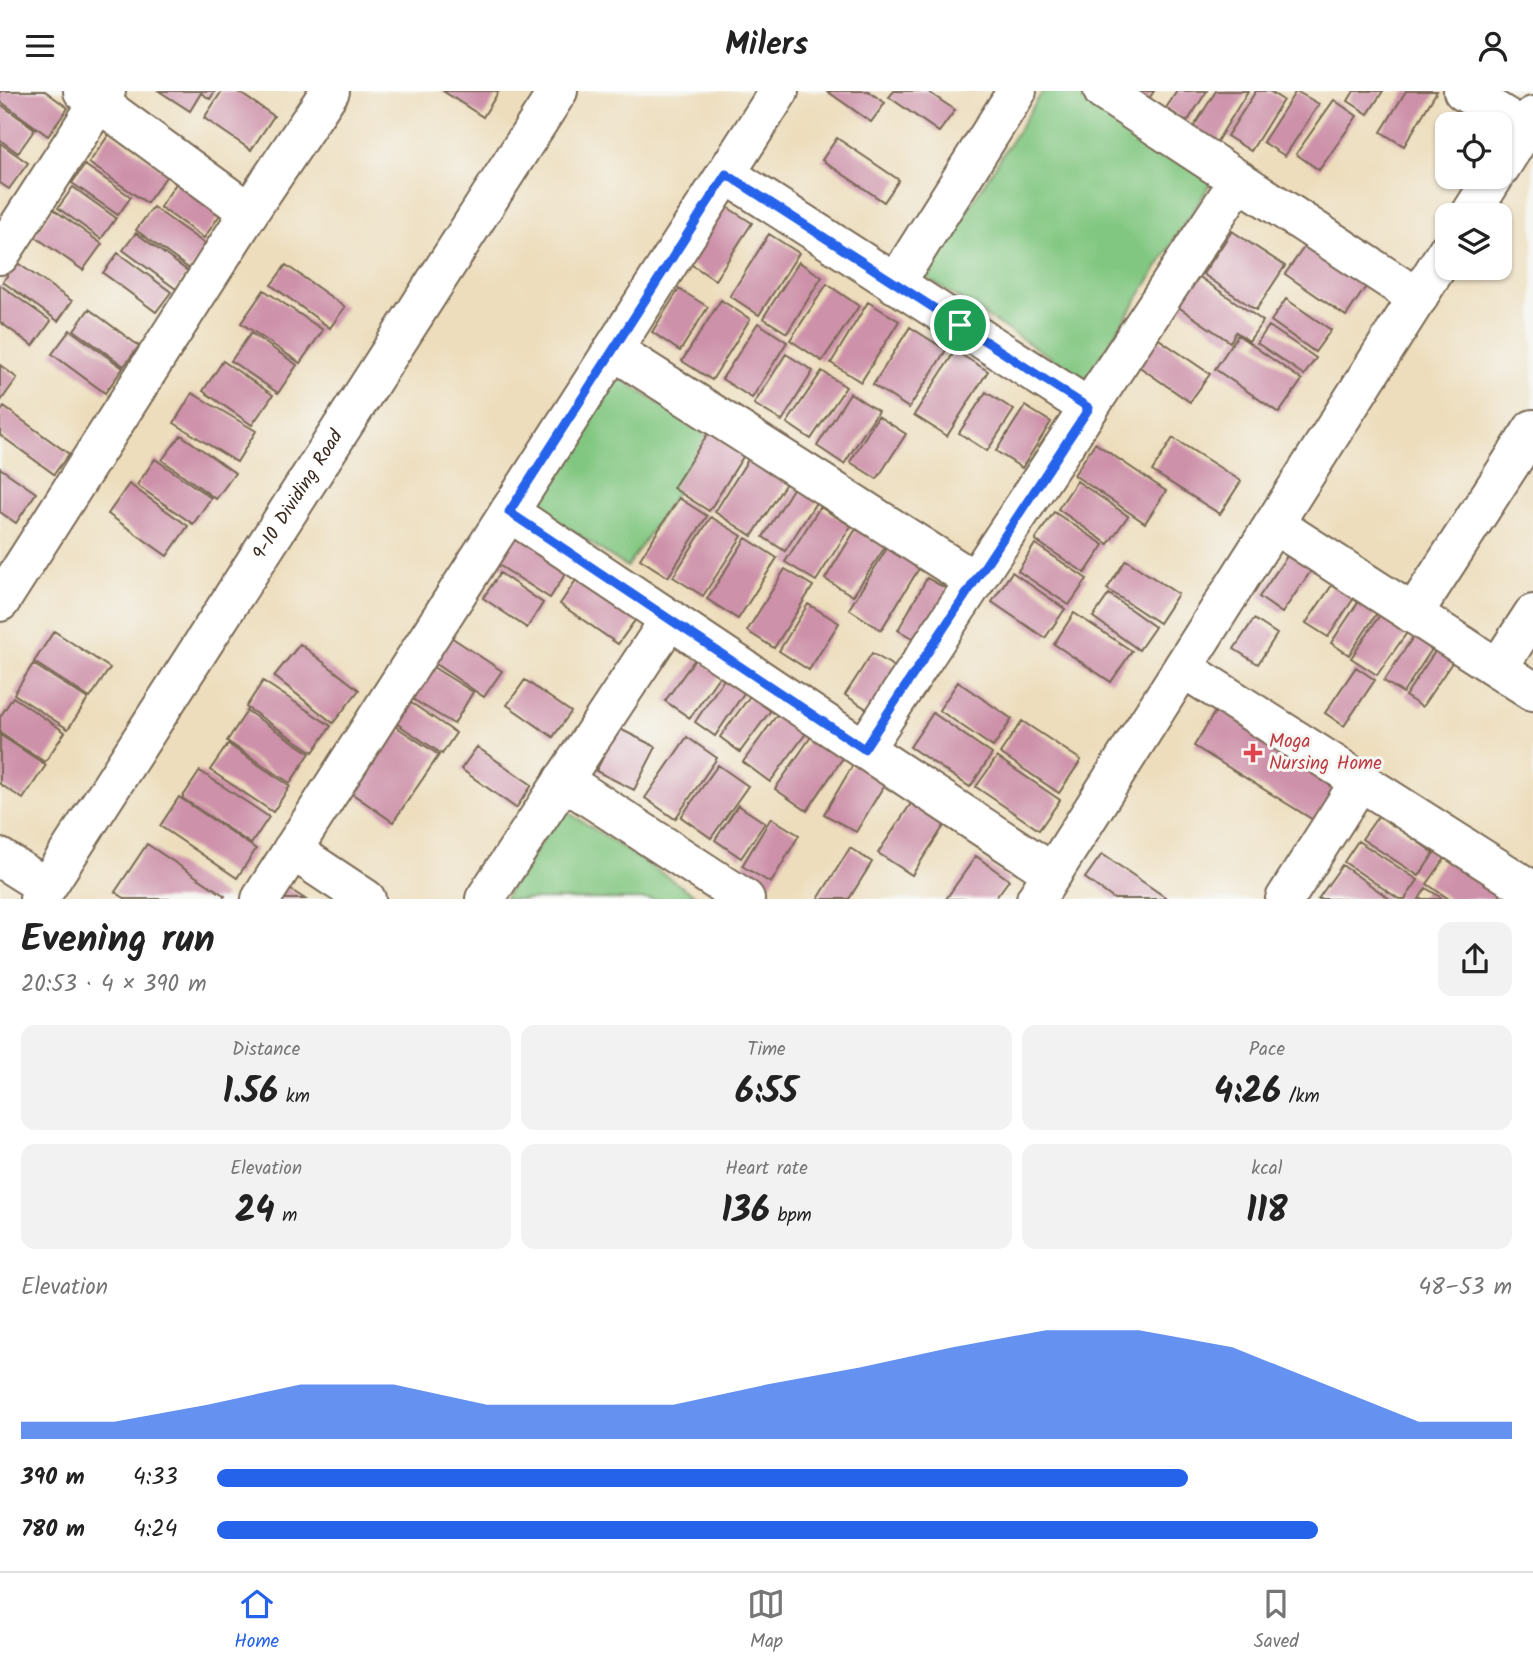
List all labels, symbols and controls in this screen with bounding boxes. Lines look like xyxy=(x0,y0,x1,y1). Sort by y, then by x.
text: Milers xyxy=(725,20,808,71)
icon: menu xyxy=(21,27,59,65)
icon: person xyxy=(1474,27,1512,65)
map controls xyxy=(1435,112,1512,280)
button: locate xyxy=(1435,112,1512,189)
button: layers xyxy=(1435,203,1512,280)
pin xyxy=(930,295,990,355)
icon: arrive xyxy=(941,306,979,344)
street label: 9-10 Dividing Road xyxy=(245,424,352,566)
place label: Moga Nursing Home xyxy=(1269,727,1382,779)
marker: Moga Nursing Home xyxy=(1243,743,1263,763)
text: Evening run xyxy=(21,911,215,971)
button: share xyxy=(1438,922,1512,996)
text: 20:53 · 4 × 390 m xyxy=(21,967,207,1003)
text: Distance xyxy=(232,1035,300,1065)
text: Time xyxy=(747,1035,786,1065)
text: Pace xyxy=(1249,1035,1285,1065)
text: 1.56 xyxy=(223,1065,278,1121)
text: 6:55 xyxy=(735,1065,798,1121)
text: 4:26 xyxy=(1214,1065,1281,1121)
text: km xyxy=(278,1082,310,1112)
text: /km xyxy=(1281,1082,1320,1112)
text: Elevation xyxy=(230,1154,302,1184)
text: Heart rate xyxy=(725,1154,808,1184)
text: kcal xyxy=(1251,1154,1282,1184)
text: 24 xyxy=(235,1184,275,1240)
text: 136 xyxy=(721,1184,770,1240)
text: 118 xyxy=(1246,1184,1288,1240)
text: m xyxy=(275,1201,297,1231)
text: bpm xyxy=(770,1201,812,1231)
text: Elevation xyxy=(21,1270,108,1306)
text: 48–53 m xyxy=(1418,1270,1512,1306)
text: 390 m xyxy=(21,1460,85,1496)
text: 4:33 xyxy=(133,1460,178,1496)
text: 780 m xyxy=(21,1512,85,1548)
text: 4:24 xyxy=(133,1512,177,1548)
tab: Home xyxy=(234,1585,279,1657)
tab: Map xyxy=(747,1585,785,1657)
tab: Saved xyxy=(1254,1585,1299,1657)

